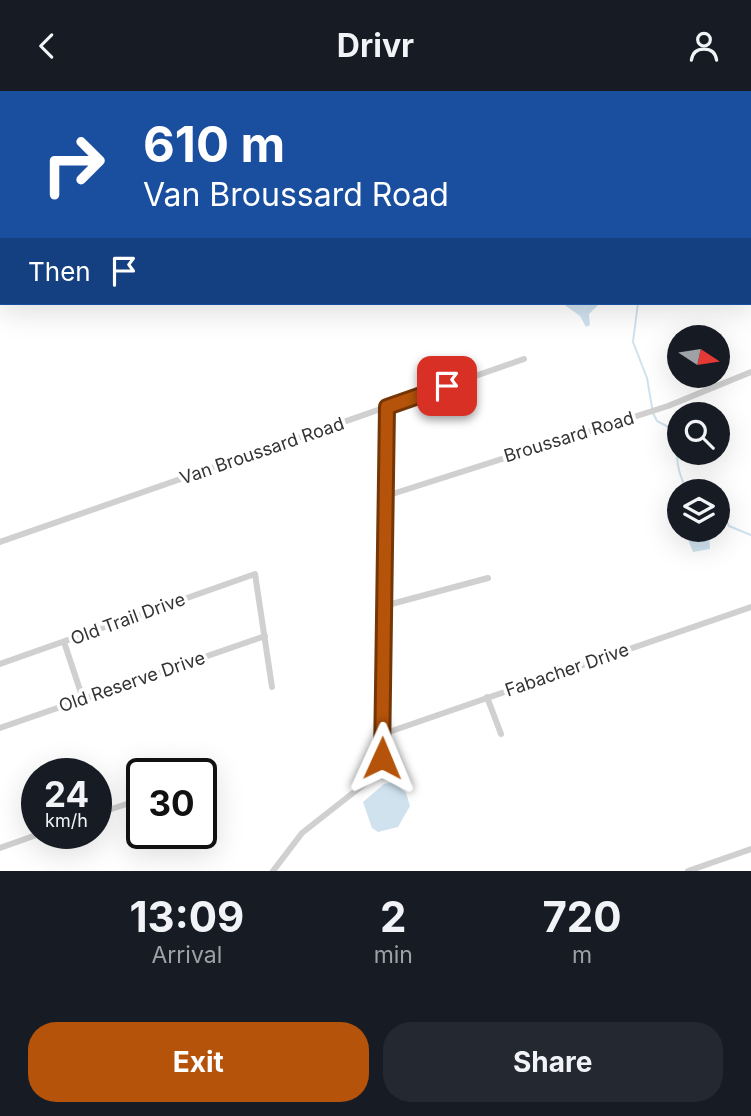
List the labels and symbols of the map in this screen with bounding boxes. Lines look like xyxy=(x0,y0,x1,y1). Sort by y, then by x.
north arrow xyxy=(667,325,730,389)
pin xyxy=(417,356,477,416)
street label: Broussard Road xyxy=(501,407,636,466)
street label: Van Broussard Road xyxy=(177,413,347,488)
street label: Old Trail Drive xyxy=(68,588,188,649)
street label: Fabacher Drive xyxy=(502,639,631,701)
street label: Old Reserve Drive xyxy=(56,647,208,716)
position arrow xyxy=(345,721,419,795)
speed limit sign: 30 xyxy=(126,758,217,849)

